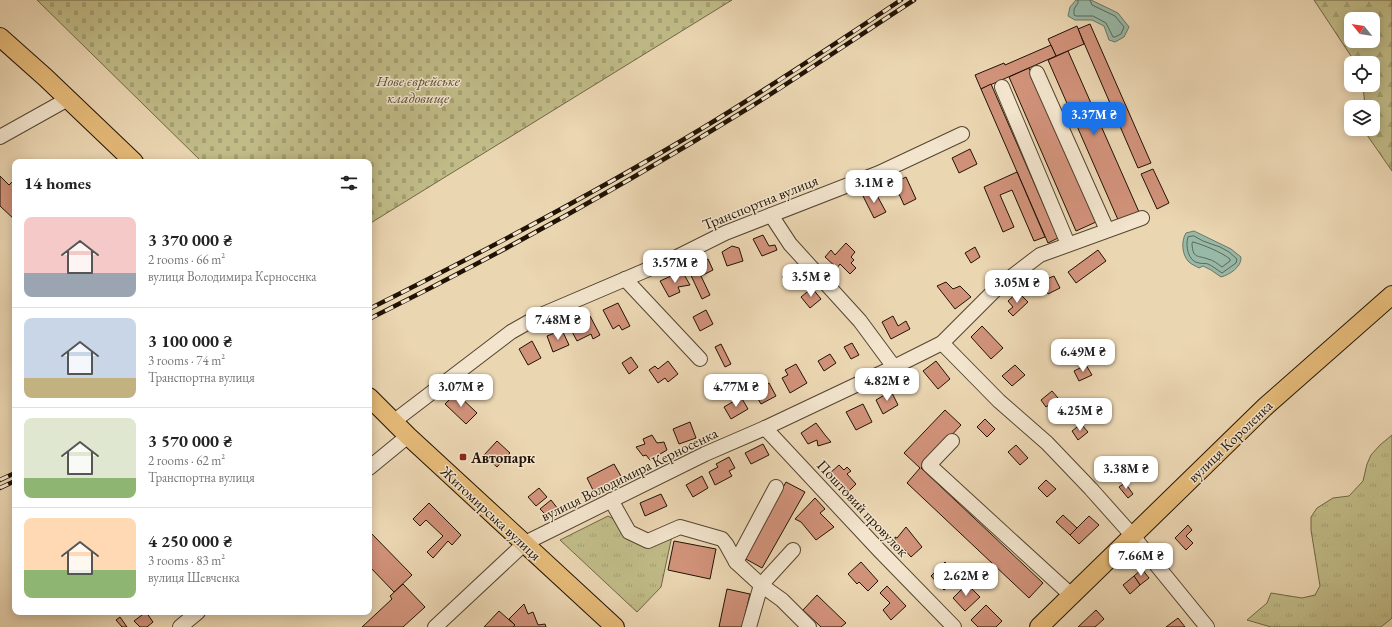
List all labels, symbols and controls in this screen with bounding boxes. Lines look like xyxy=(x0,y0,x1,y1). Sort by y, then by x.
north arrow xyxy=(1344,12,1380,48)
map controls xyxy=(1344,12,1380,136)
button: locate xyxy=(1344,56,1380,92)
park label: Нове єврейське кладовище xyxy=(375,71,461,107)
button: layers xyxy=(1344,100,1380,136)
pin: 3.37M ₴ xyxy=(1057,102,1131,136)
text: 3.37M ₴ xyxy=(1071,106,1117,123)
street label: Транспортна вулиця xyxy=(699,170,821,234)
pin: 3.1M ₴ xyxy=(841,170,907,204)
text: 14 homes xyxy=(24,172,91,194)
icon: filters xyxy=(338,172,360,194)
text: 3.1M ₴ xyxy=(854,174,894,191)
text: 3 370 000 ₴ xyxy=(148,229,232,251)
icon: home xyxy=(56,233,104,281)
pin: 3.57M ₴ xyxy=(638,250,712,284)
text: 2 rooms · 66 m² xyxy=(148,251,225,268)
text: 3.57M ₴ xyxy=(652,254,698,271)
pin: 3.5M ₴ xyxy=(778,264,844,298)
text: вулиця Володимира Керносенка xyxy=(148,268,316,285)
text: 3.5M ₴ xyxy=(791,268,831,285)
pin: 3.05M ₴ xyxy=(980,270,1054,304)
text: 3.05M ₴ xyxy=(994,274,1040,291)
pin: 7.48M ₴ xyxy=(521,307,595,341)
text: 7.48M ₴ xyxy=(535,311,581,328)
text: 3 100 000 ₴ xyxy=(148,330,232,352)
icon: home xyxy=(56,334,104,382)
pin: 6.49M ₴ xyxy=(1046,339,1120,373)
text: 6.49M ₴ xyxy=(1060,343,1106,360)
text: 3 rooms · 74 m² xyxy=(148,352,225,369)
pin: 4.82M ₴ xyxy=(850,368,924,402)
text: Транспортна вулиця xyxy=(148,369,255,386)
text: 4.82M ₴ xyxy=(864,372,910,389)
pin: 3.07M ₴ xyxy=(424,374,498,408)
pin: 4.77M ₴ xyxy=(699,374,773,408)
text: 3.07M ₴ xyxy=(438,378,484,395)
text: 4.77M ₴ xyxy=(713,378,759,395)
street label: вулиця Короленка xyxy=(1184,396,1276,486)
pin: 4.25M ₴ xyxy=(1043,398,1117,432)
text: 4.25M ₴ xyxy=(1057,402,1103,419)
street label: вулиця Володимира Керносенка xyxy=(537,423,721,525)
text: 3 570 000 ₴ xyxy=(148,430,232,452)
icon: home xyxy=(56,434,104,482)
place label: Автопарк xyxy=(470,448,536,467)
text: 2 rooms · 62 m² xyxy=(148,452,225,469)
marker: Автопарк xyxy=(458,452,468,462)
street label: Поштовий провулок xyxy=(813,455,913,561)
pin: 3.38M ₴ xyxy=(1089,456,1163,490)
text: 3.38M ₴ xyxy=(1103,460,1149,477)
street label: Житомирська вулиця xyxy=(436,461,545,565)
text: Транспортна вулиця xyxy=(148,469,255,486)
text: 4 250 000 ₴ xyxy=(148,530,232,552)
icon: home xyxy=(56,534,104,582)
pin: 7.66M ₴ xyxy=(1104,543,1178,577)
text: 7.66M ₴ xyxy=(1118,547,1164,564)
text: 3 rooms · 83 m² xyxy=(148,552,225,569)
pin: 2.62M ₴ xyxy=(929,563,1003,597)
text: 2.62M ₴ xyxy=(943,567,989,584)
text: вулиця Шевченка xyxy=(148,569,240,586)

